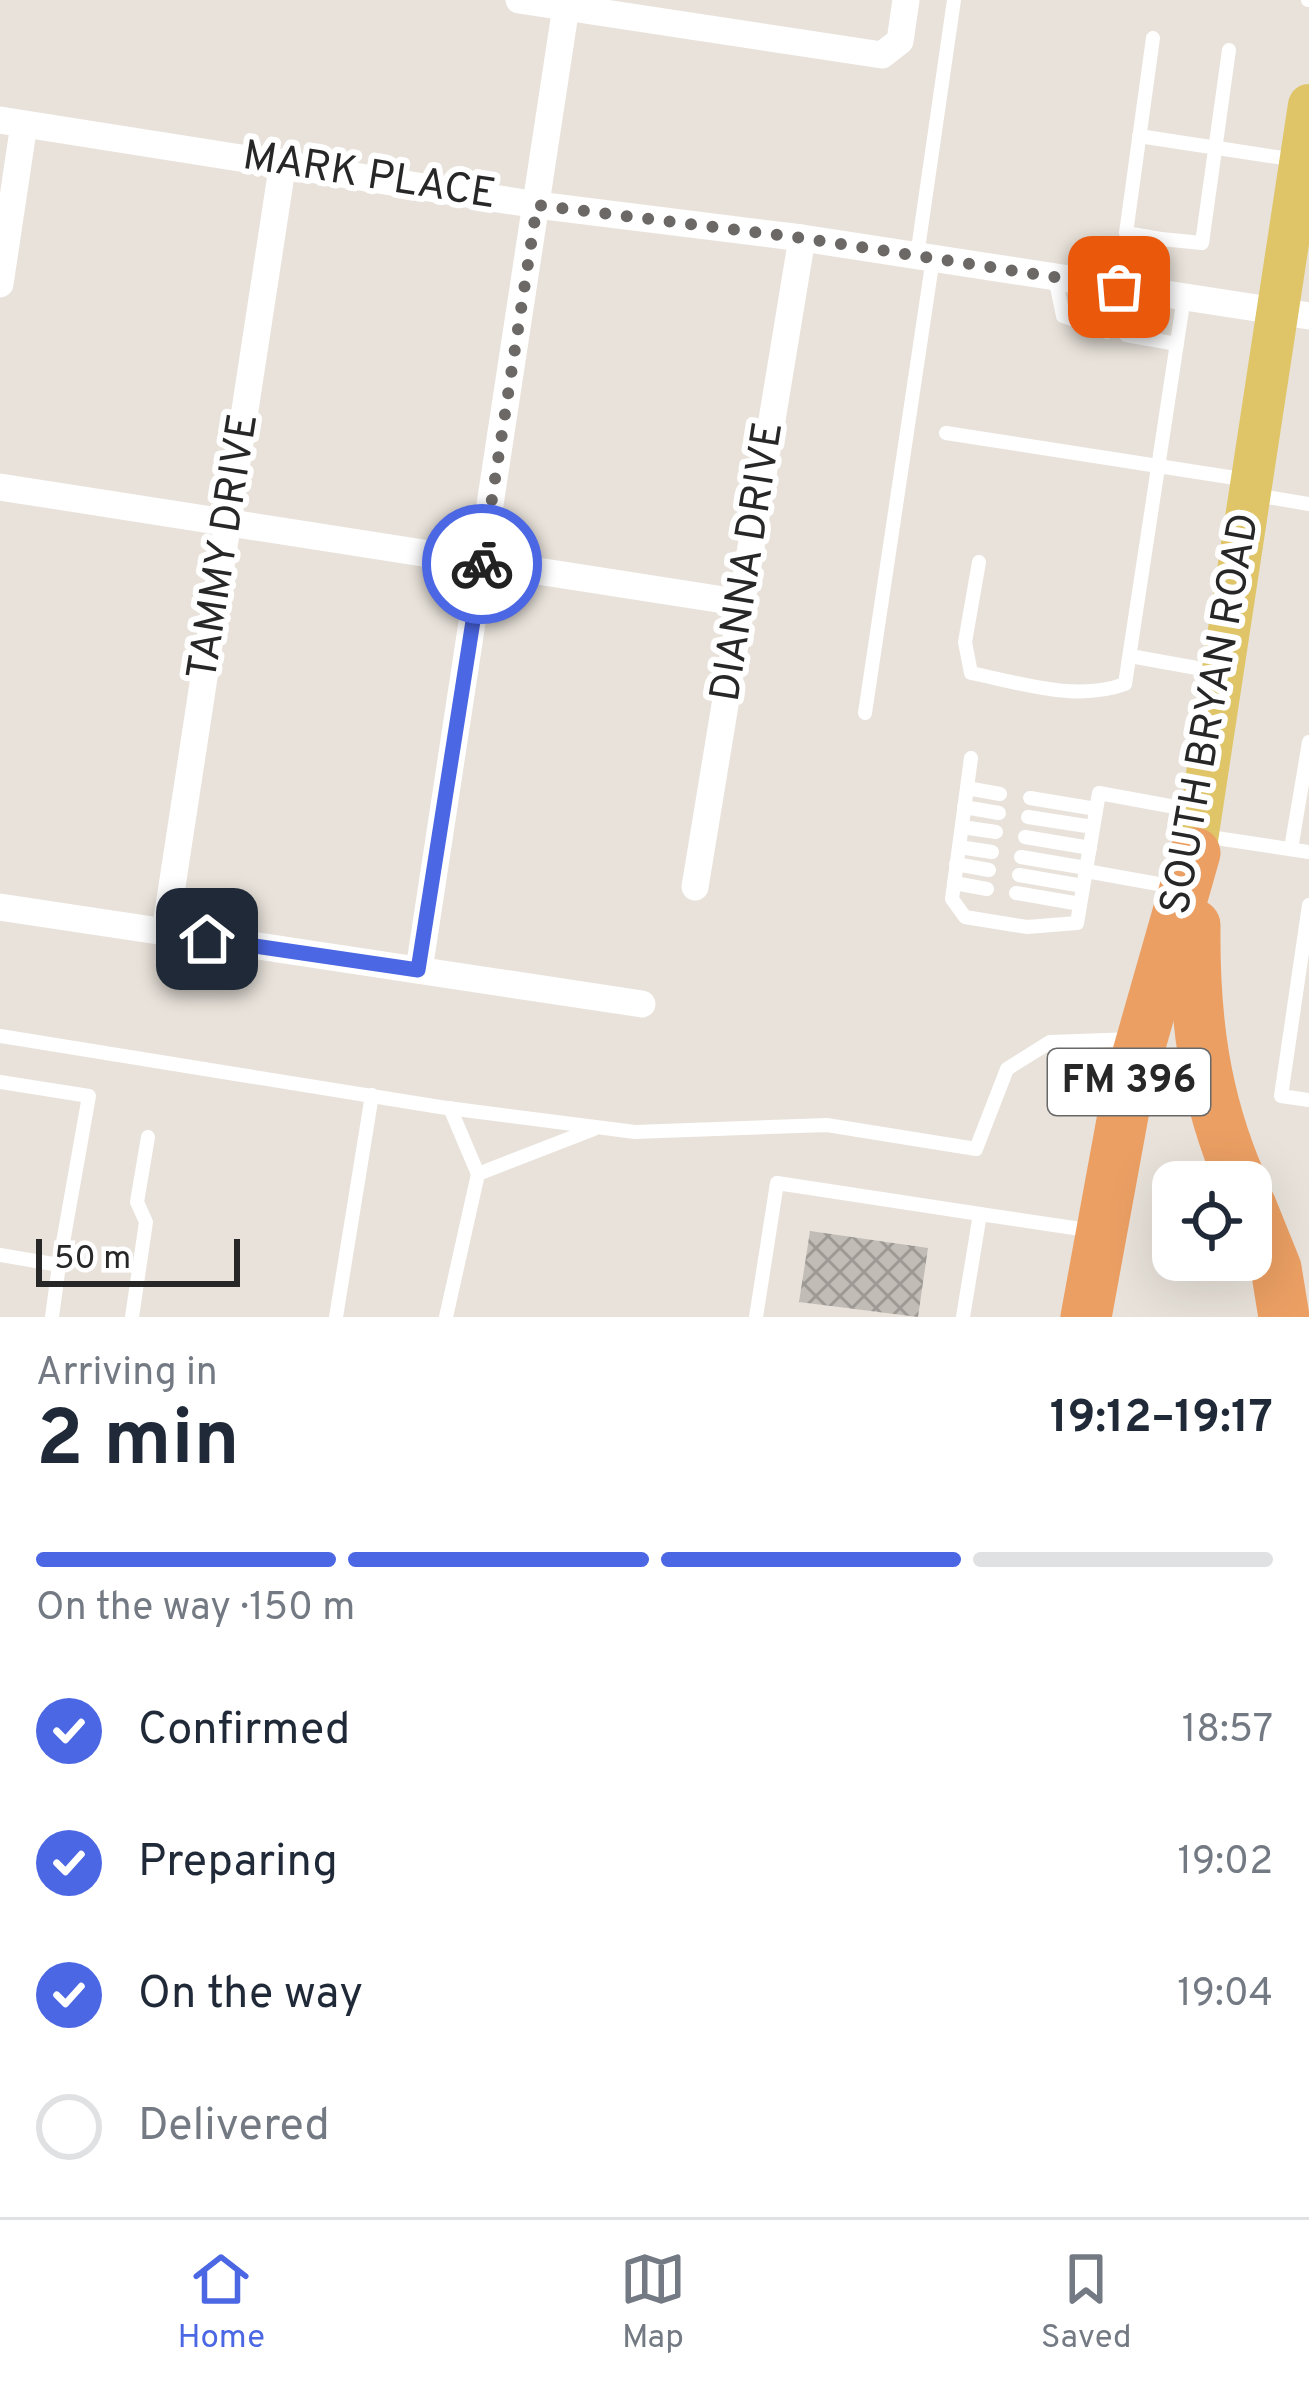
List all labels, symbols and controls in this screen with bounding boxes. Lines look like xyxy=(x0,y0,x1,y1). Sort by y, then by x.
street label: MARK PLACE xyxy=(239,131,499,223)
pin xyxy=(1068,236,1170,338)
icon: bag xyxy=(1086,254,1152,320)
street label: TAMMY DRIVE xyxy=(178,410,272,684)
street label: DIANNA DRIVE xyxy=(701,418,797,706)
courier xyxy=(422,504,542,624)
street label: SOUTH BRYAN ROAD xyxy=(1151,509,1273,919)
icon: bike xyxy=(449,531,515,597)
pin xyxy=(156,888,258,990)
icon: home xyxy=(174,906,240,972)
road number: FM 396 xyxy=(1048,1049,1210,1115)
map controls xyxy=(1152,1161,1272,1281)
button: locate xyxy=(1152,1161,1272,1281)
scale bar xyxy=(36,1233,240,1286)
text: 50 m xyxy=(54,1239,131,1281)
text: Arriving in xyxy=(36,1350,218,1399)
text: 19:12–19:17 xyxy=(1050,1391,1273,1448)
text: 2 min xyxy=(36,1394,240,1493)
text: On the way · 150 m xyxy=(36,1585,355,1634)
icon: check xyxy=(36,1698,102,1764)
text: Confirmed xyxy=(138,1703,350,1760)
text: 18:57 xyxy=(1182,1707,1273,1756)
icon: check xyxy=(36,1830,102,1896)
text: Preparing xyxy=(138,1835,338,1892)
text: 19:02 xyxy=(1177,1839,1273,1888)
icon: check xyxy=(36,1962,102,2028)
text: On the way xyxy=(138,1967,363,2024)
text: 19:04 xyxy=(1177,1971,1273,2020)
text: Delivered xyxy=(138,2099,330,2156)
tab: Home xyxy=(177,2246,265,2360)
tab: Map xyxy=(620,2246,686,2360)
tab: Saved xyxy=(1041,2246,1132,2360)

